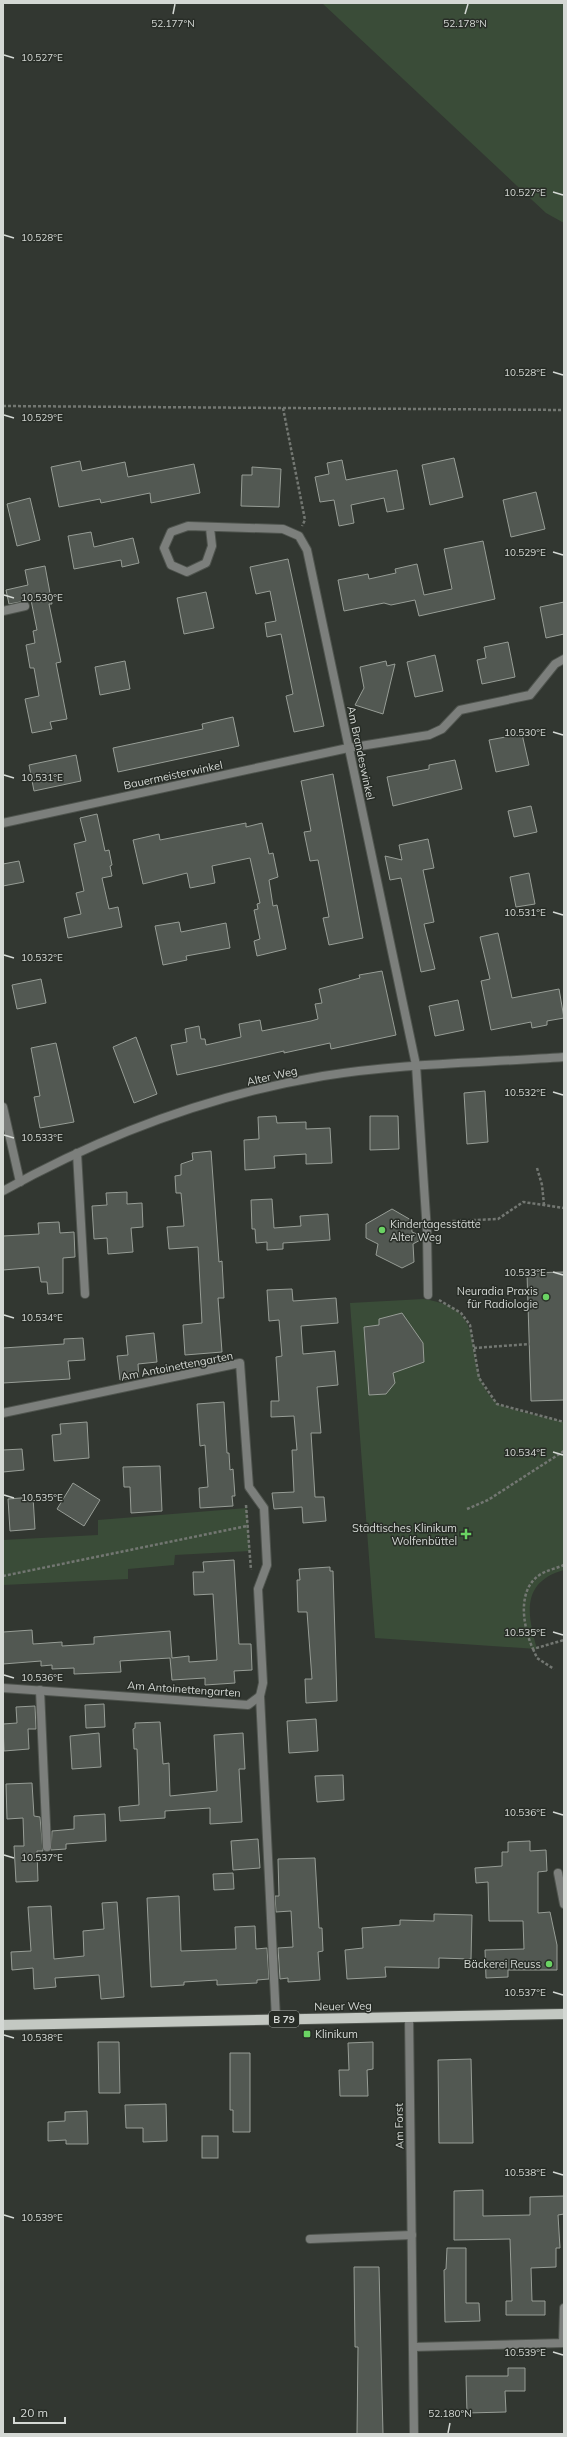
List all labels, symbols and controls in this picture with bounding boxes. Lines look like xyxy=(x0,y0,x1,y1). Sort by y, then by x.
text: 52.177°N xyxy=(151,17,195,30)
text: 52.178°N xyxy=(443,17,487,30)
text: 10.527°E xyxy=(21,51,63,64)
text: 10.527°E xyxy=(504,186,546,199)
text: 10.528°E xyxy=(21,231,63,244)
text: 10.528°E xyxy=(504,366,546,379)
text: 10.529°E xyxy=(21,411,63,424)
text: 10.529°E xyxy=(504,546,546,559)
text: 10.530°E xyxy=(21,591,63,604)
street label: Am Brandeswinkel xyxy=(344,705,378,801)
text: 10.530°E xyxy=(504,726,546,739)
street label: Bauermeisterwinkel xyxy=(122,758,224,792)
text: 10.531°E xyxy=(21,771,63,784)
text: 10.531°E xyxy=(504,906,546,919)
text: 10.532°E xyxy=(21,951,63,964)
street label: Alter Weg xyxy=(245,1063,299,1089)
text: 10.532°E xyxy=(504,1086,546,1099)
text: 10.533°E xyxy=(21,1131,63,1144)
place label: Kindertagesstätte Alter Weg xyxy=(390,1217,481,1244)
marker: Kindertagesstätte Alter Weg xyxy=(377,1225,387,1235)
text: 10.533°E xyxy=(504,1266,546,1279)
place label: Neuradia Praxis für Radiologie xyxy=(457,1284,538,1311)
marker: Neuradia Praxis für Radiologie xyxy=(541,1292,551,1302)
text: 10.534°E xyxy=(21,1311,63,1324)
street label: Am Antoinettengarten xyxy=(120,1348,234,1384)
text: 10.534°E xyxy=(504,1446,546,1459)
text: 10.535°E xyxy=(21,1491,63,1504)
place label: Städtisches Klinikum Wolfenbüttel xyxy=(352,1521,457,1548)
marker: Städtisches Klinikum Wolfenbüttel xyxy=(460,1528,472,1540)
text: 10.535°E xyxy=(504,1626,546,1639)
text: 10.536°E xyxy=(21,1671,63,1684)
street label: Am Antoinettengarten xyxy=(127,1678,241,1700)
text: 10.536°E xyxy=(504,1806,546,1819)
text: 10.537°E xyxy=(21,1851,63,1864)
place label: Bäckerei Reuss xyxy=(464,1957,541,1971)
marker: Bäckerei Reuss xyxy=(544,1959,554,1969)
text: 10.537°E xyxy=(504,1986,546,1999)
street label: Neuer Weg xyxy=(314,1998,372,2014)
road number: B 79 xyxy=(269,2011,299,2027)
place label: Klinikum xyxy=(315,2027,358,2041)
marker: Klinikum xyxy=(302,2029,312,2039)
text: 10.538°E xyxy=(21,2031,63,2044)
street label: Am Forst xyxy=(392,2103,406,2149)
text: 10.538°E xyxy=(504,2166,546,2179)
text: 10.539°E xyxy=(21,2211,63,2224)
text: 10.539°E xyxy=(504,2346,546,2359)
scale bar xyxy=(14,2399,65,2425)
text: 20 m xyxy=(20,2405,48,2420)
text: 52.180°N xyxy=(428,2407,472,2420)

